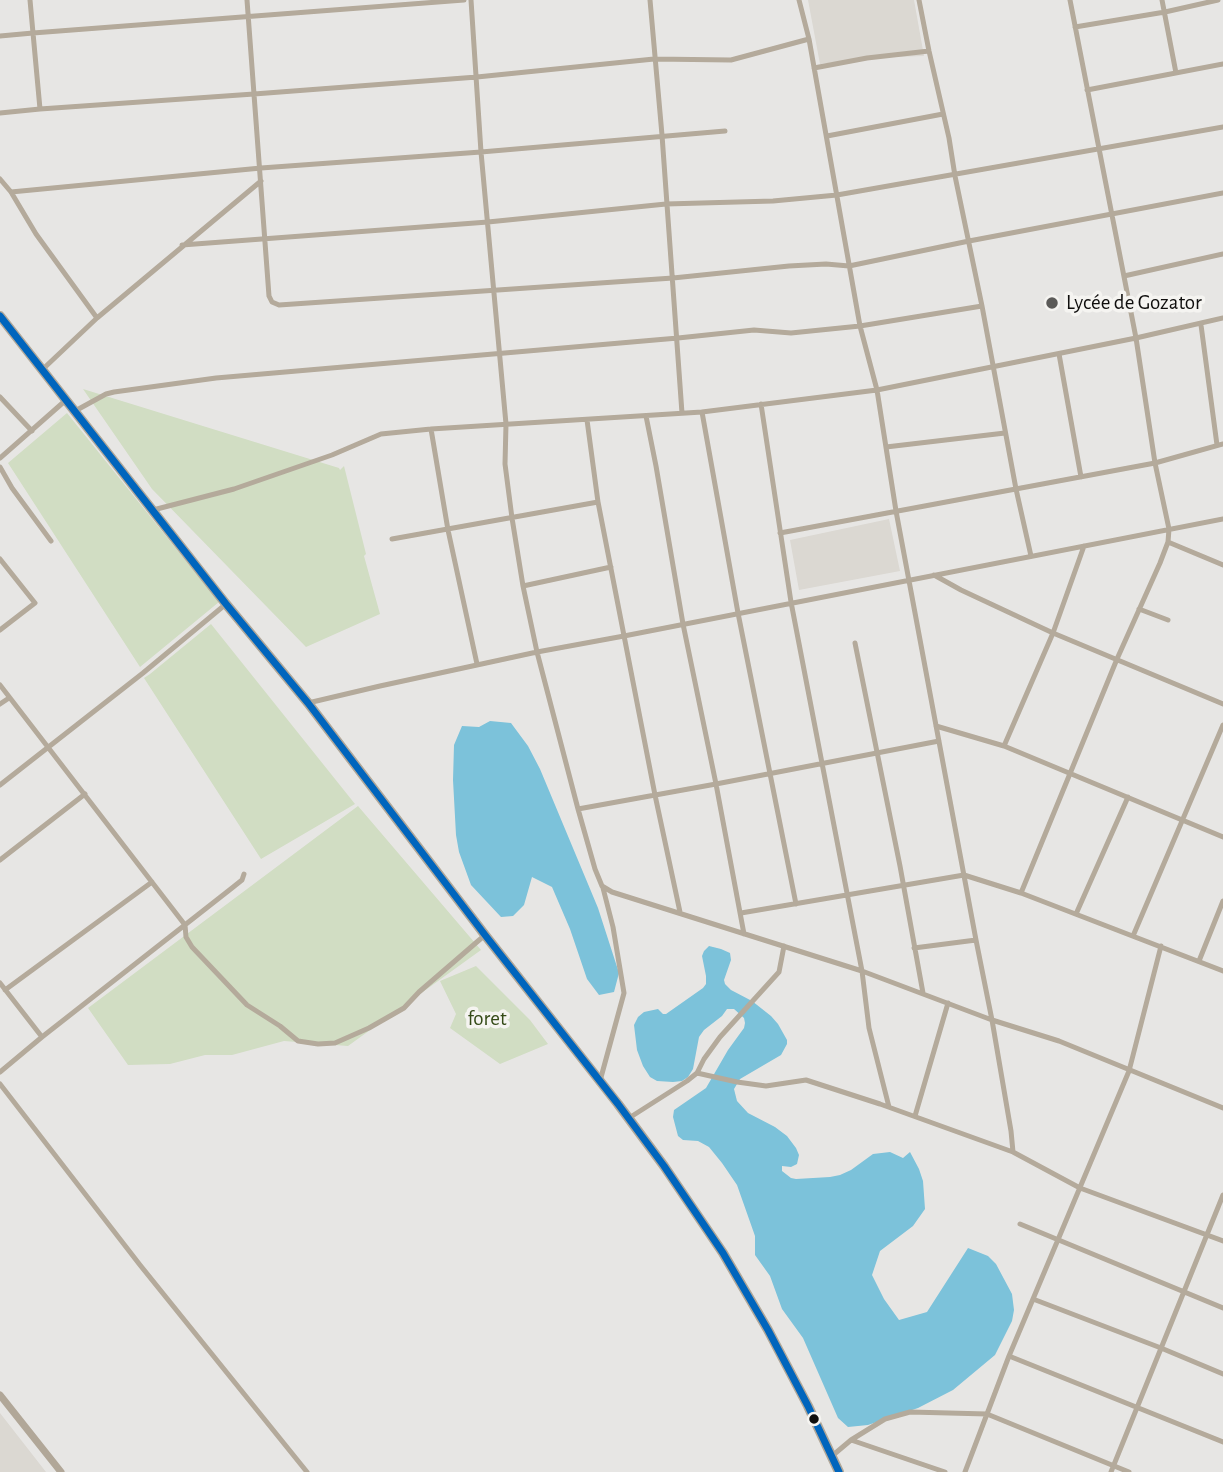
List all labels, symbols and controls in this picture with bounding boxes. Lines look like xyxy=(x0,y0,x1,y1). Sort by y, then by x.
place label: Lycée de Gozator xyxy=(1066,290,1202,316)
marker: Lycée de Gozator xyxy=(1044,295,1060,311)
park label: foret xyxy=(467,1006,507,1032)
unlabelled marker xyxy=(807,1412,821,1426)

